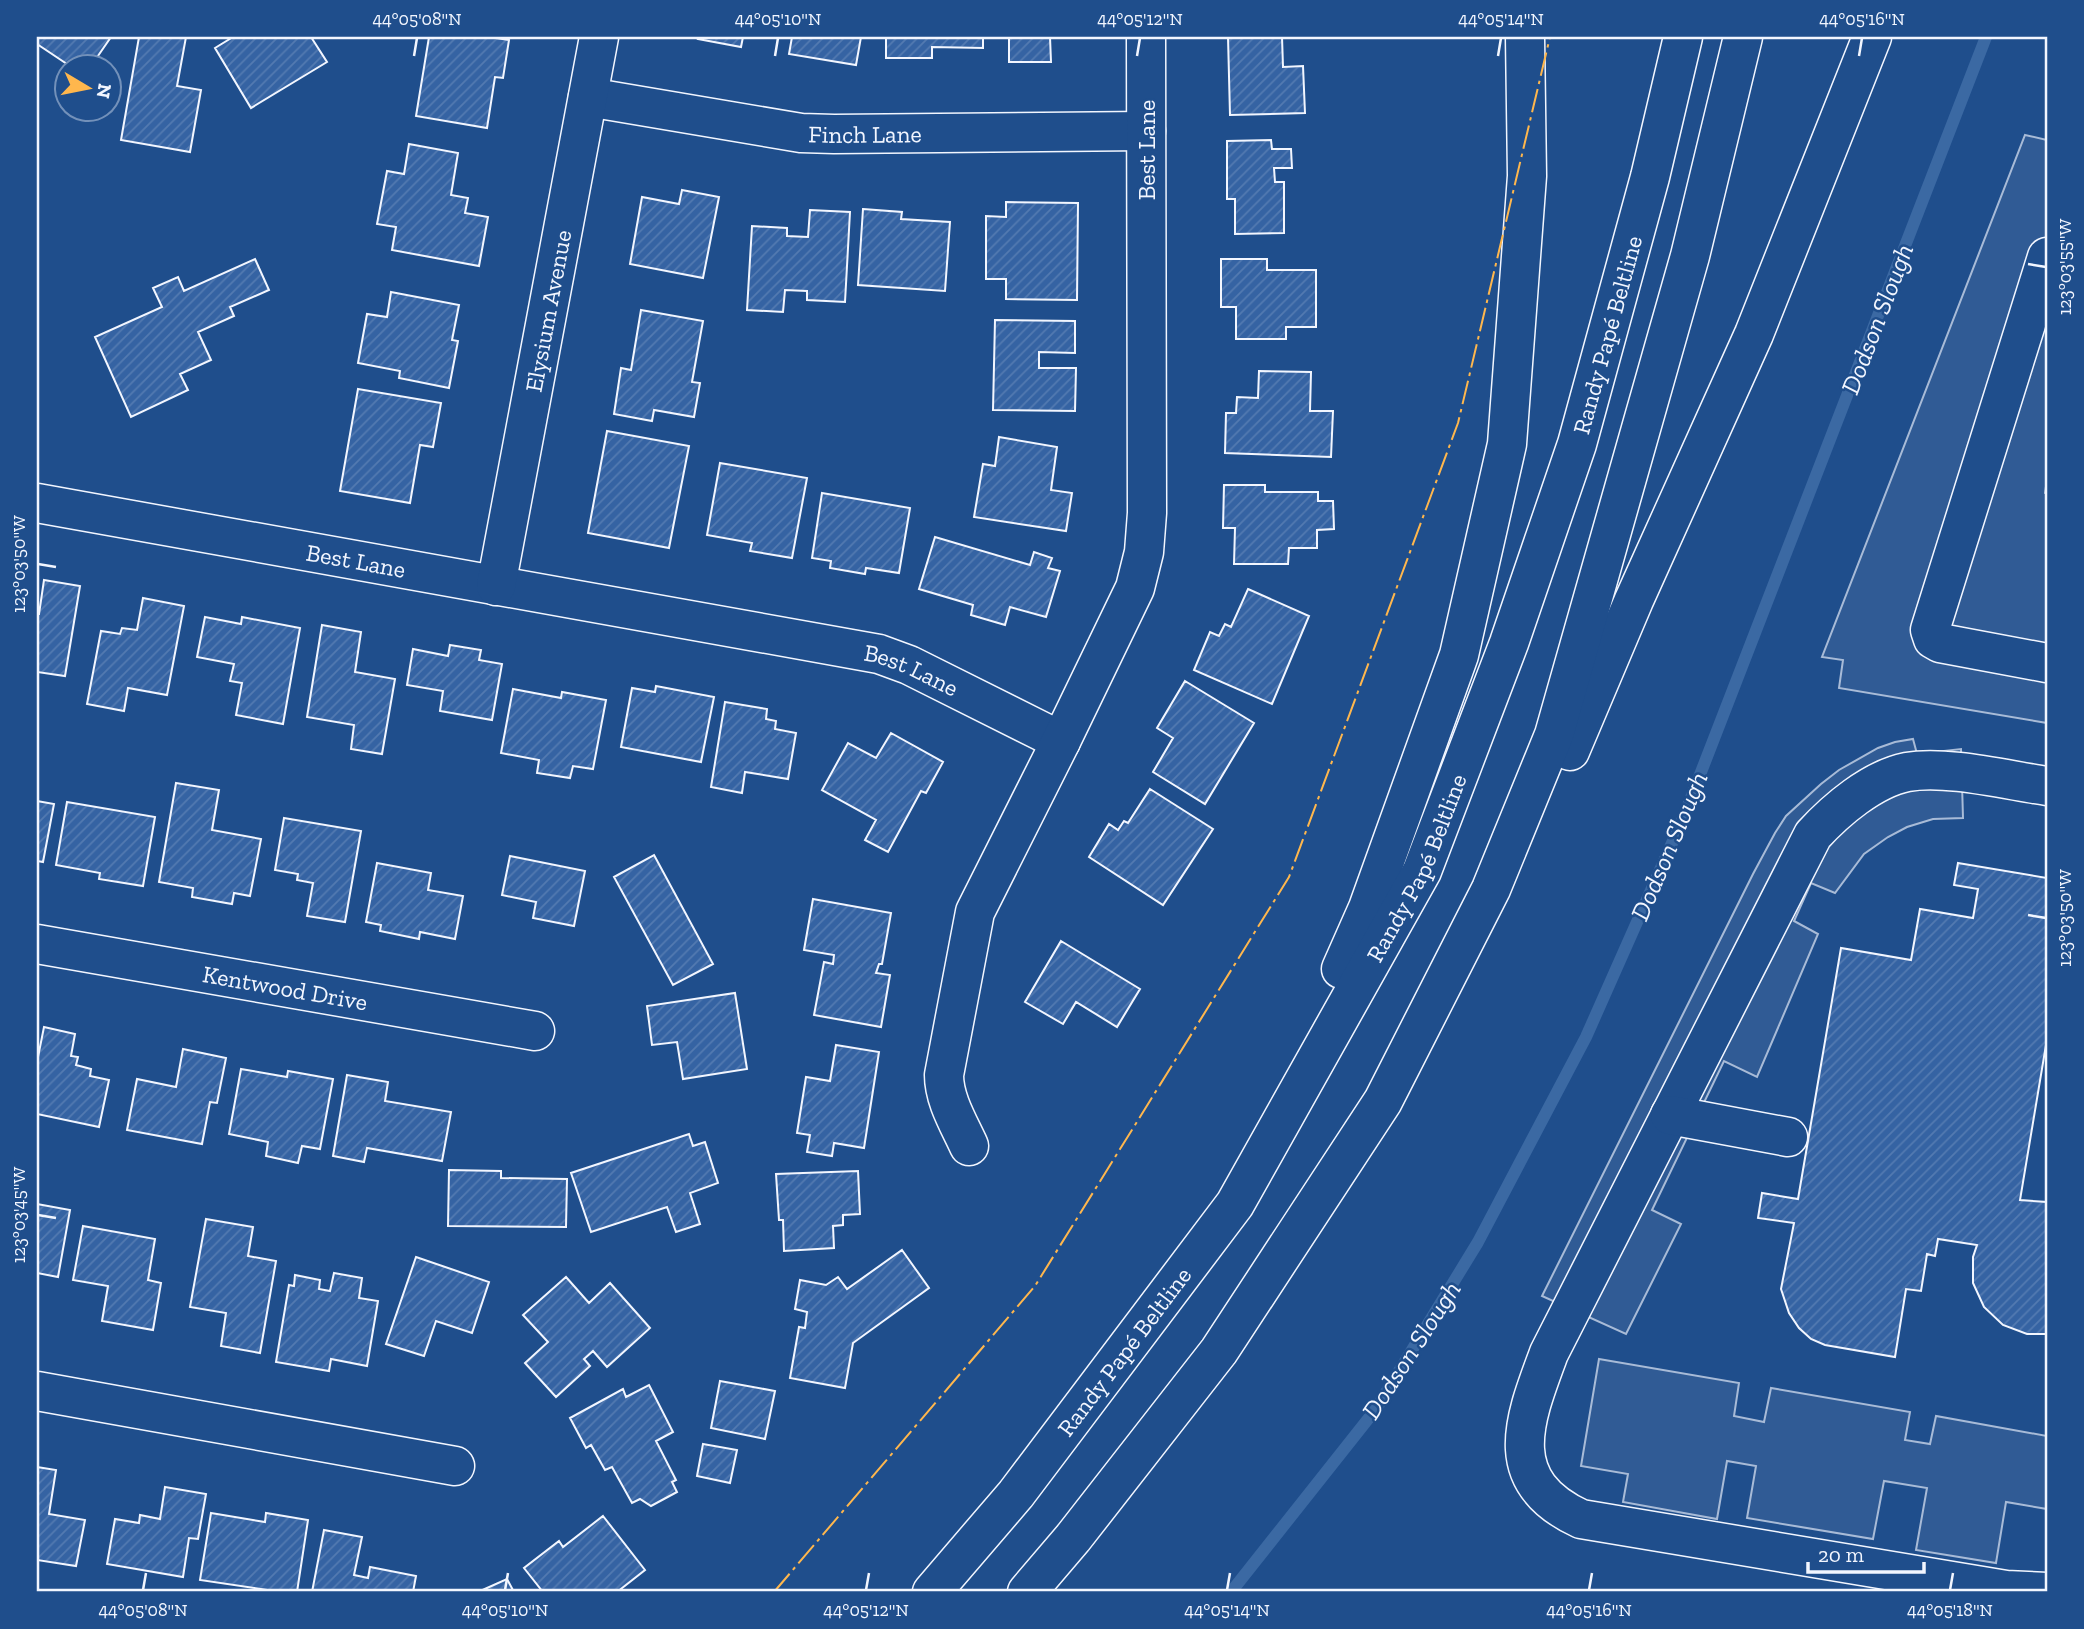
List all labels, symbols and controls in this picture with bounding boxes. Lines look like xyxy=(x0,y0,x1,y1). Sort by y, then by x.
text: 44°05'08"N xyxy=(372,8,462,30)
text: 44°05'10"N xyxy=(735,8,821,30)
text: 44°05'12"N xyxy=(1097,8,1183,30)
text: 44°05'14"N xyxy=(1458,8,1544,30)
text: 44°05'16"N xyxy=(1819,8,1905,30)
north arrow xyxy=(52,52,122,122)
text: N xyxy=(92,82,117,100)
street label: Best Lane xyxy=(1132,100,1161,200)
street label: Finch Lane xyxy=(808,119,922,149)
text: 123°03'55"W xyxy=(2054,218,2076,315)
street label: Elysium Avenue xyxy=(518,227,577,394)
street label: Randy Papé Beltline xyxy=(1566,232,1648,437)
water label: Dodson Slough xyxy=(1834,239,1920,399)
text: 123°03'50"W xyxy=(8,515,30,613)
street label: Best Lane xyxy=(304,537,408,583)
street label: Best Lane xyxy=(862,637,964,702)
water label: Dodson Slough xyxy=(1623,767,1715,925)
street label: Randy Papé Beltline xyxy=(1360,770,1472,967)
text: 123°03'50"W xyxy=(2054,869,2076,967)
street label: Kentwood Drive xyxy=(201,959,370,1016)
text: 123°03'45"W xyxy=(8,1167,30,1263)
street label: Randy Papé Beltline xyxy=(1051,1261,1197,1442)
water label: Dodson Slough xyxy=(1354,1275,1468,1425)
scale bar xyxy=(1808,1531,1923,1575)
text: 20 m xyxy=(1818,1542,1864,1567)
text: 44°05'08"N xyxy=(98,1599,188,1621)
text: 44°05'10"N xyxy=(462,1599,548,1621)
text: 44°05'12"N xyxy=(823,1599,909,1621)
text: 44°05'14"N xyxy=(1184,1599,1270,1621)
text: 44°05'16"N xyxy=(1546,1599,1632,1621)
text: 44°05'18"N xyxy=(1907,1599,1993,1621)

